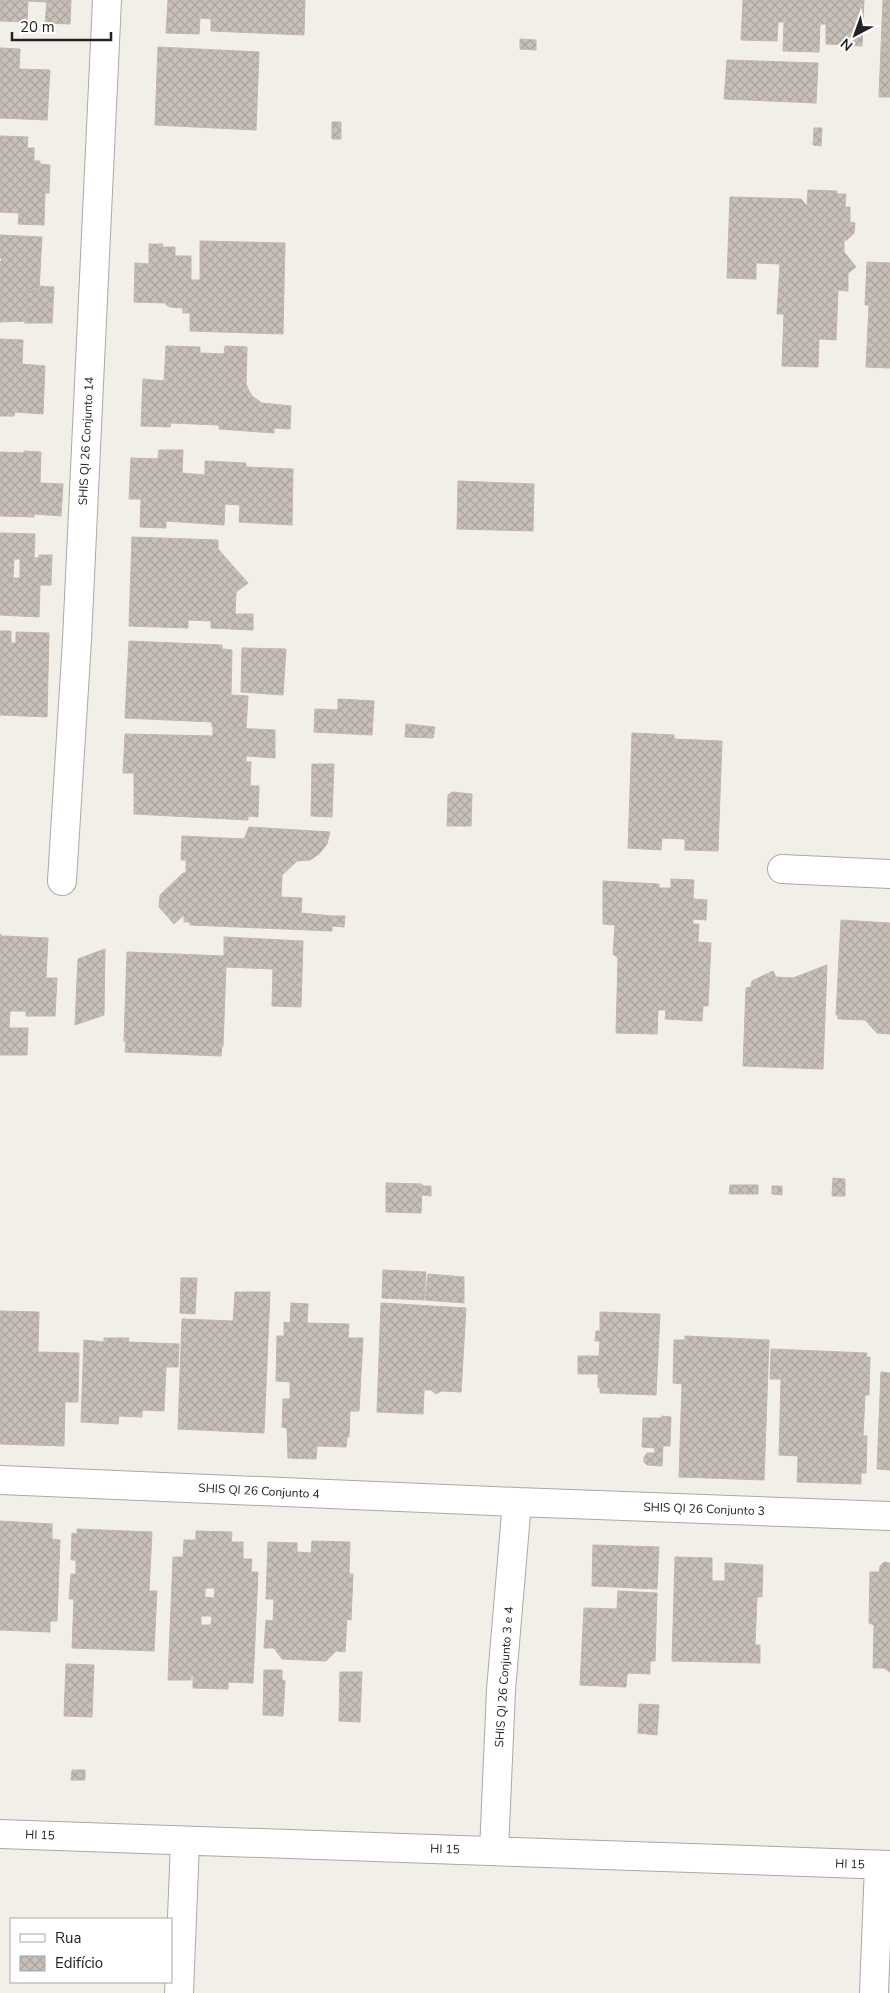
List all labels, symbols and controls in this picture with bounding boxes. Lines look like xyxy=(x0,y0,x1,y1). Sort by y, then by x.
scale bar xyxy=(12,10,111,42)
north arrow xyxy=(830,10,880,60)
text: 20 m xyxy=(20,17,55,37)
text: N xyxy=(837,34,857,55)
street label: SHIS QI 26 Conjunto 14 xyxy=(75,376,97,506)
street label: SHIS QI 26 Conjunto 4 xyxy=(198,1480,320,1502)
street label: SHIS QI 26 Conjunto 3 xyxy=(643,1499,765,1519)
street label: SHIS QI 26 Conjunto 3 e 4 xyxy=(491,1606,517,1748)
street label: HI 15 xyxy=(25,1826,55,1844)
street label: HI 15 xyxy=(430,1840,460,1858)
street label: HI 15 xyxy=(835,1855,865,1873)
legend xyxy=(10,1918,172,1983)
text: Rua xyxy=(55,1928,81,1948)
text: Edifício xyxy=(55,1953,103,1973)

